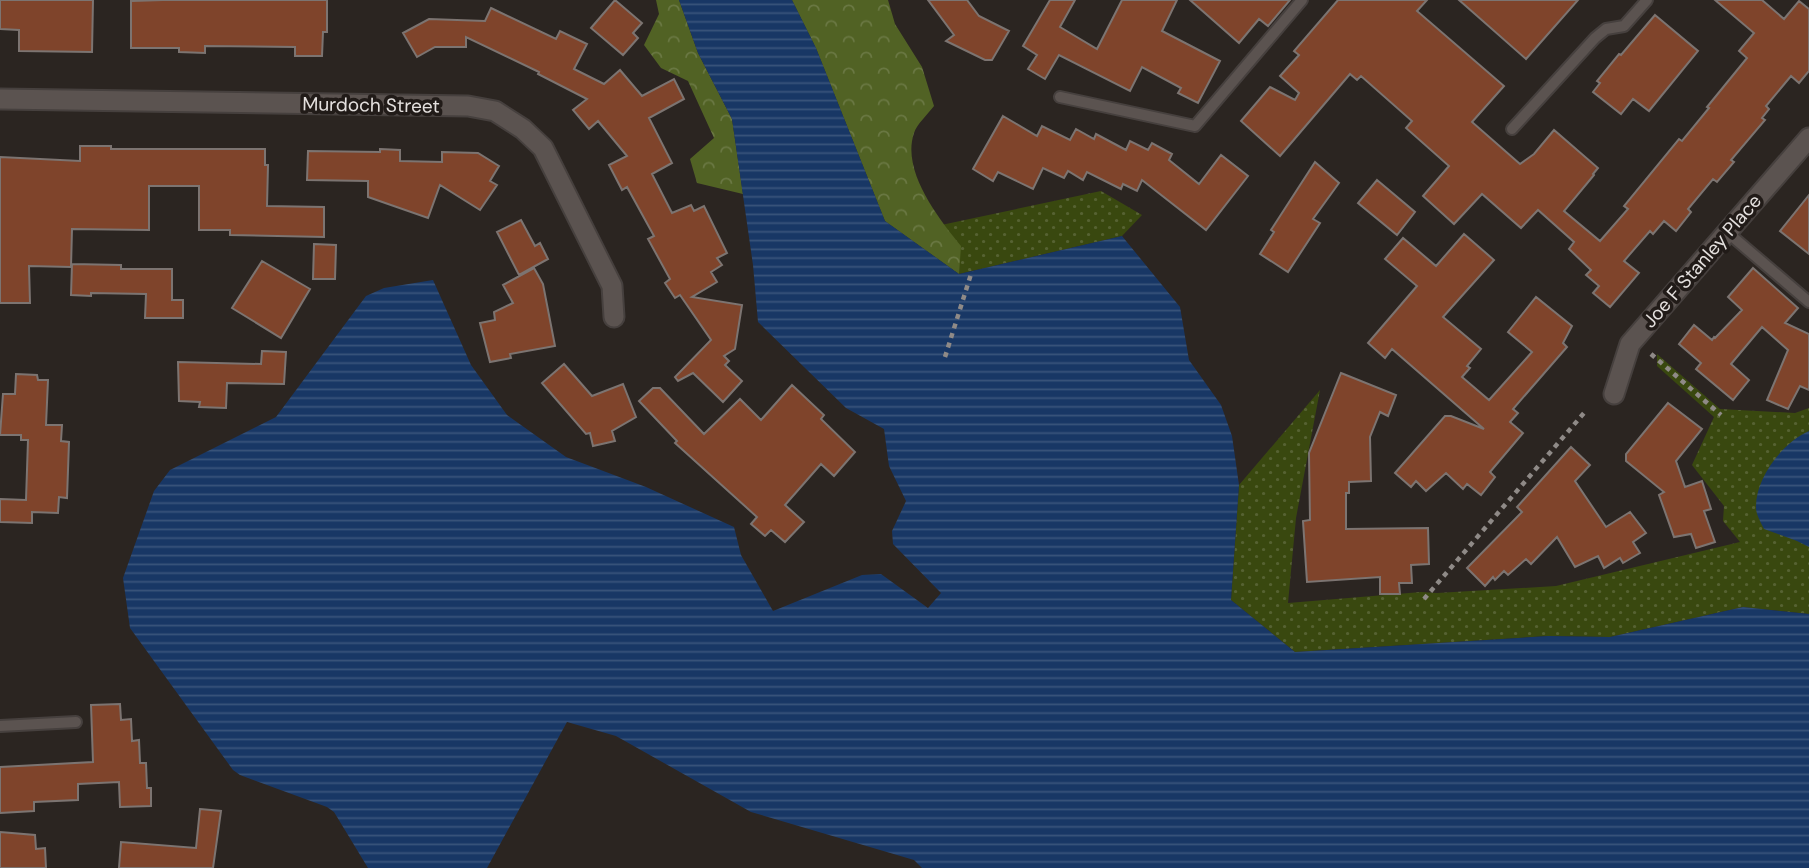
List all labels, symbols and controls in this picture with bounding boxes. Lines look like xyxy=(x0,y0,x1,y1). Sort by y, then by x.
street label: Murdoch Street xyxy=(302,91,440,119)
street label: Joe F Stanley Place xyxy=(1637,189,1767,333)

